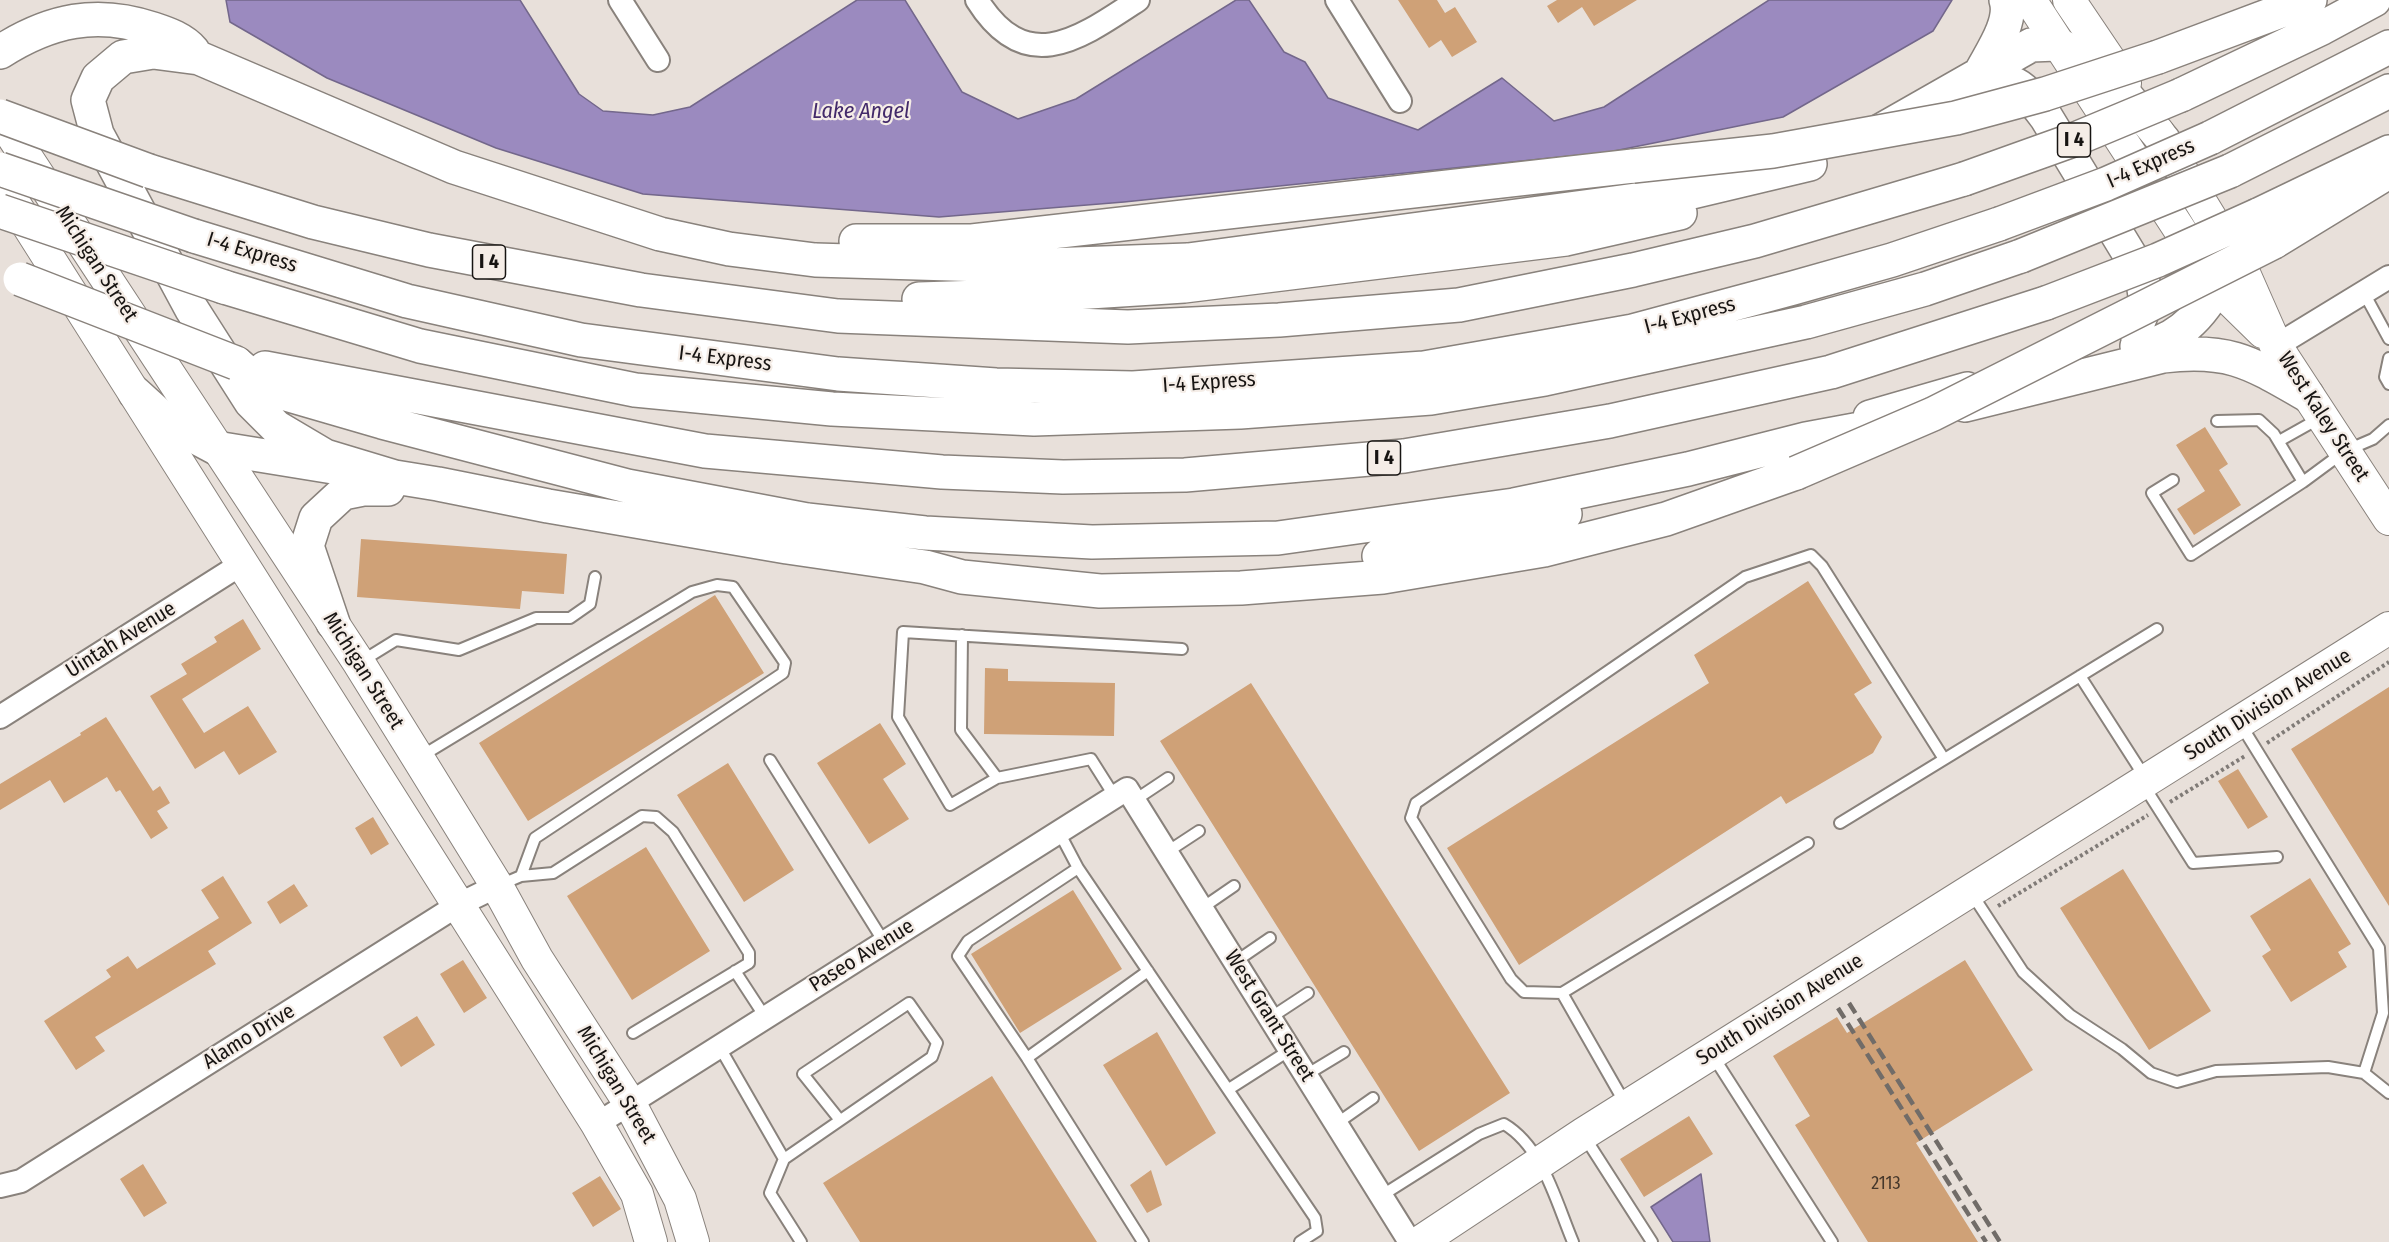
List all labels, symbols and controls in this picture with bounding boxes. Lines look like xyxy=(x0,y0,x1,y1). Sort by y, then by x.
water label: Lake Angel xyxy=(812,99,910,125)
road number: I 4 xyxy=(2058,123,2090,157)
street label: I-4 Express xyxy=(2103,134,2199,194)
street label: Michigan Street xyxy=(49,201,143,327)
street label: I-4 Express xyxy=(204,227,300,279)
road number: I 4 xyxy=(472,245,506,279)
street label: I-4 Express xyxy=(1642,292,1738,340)
street label: I-4 Express xyxy=(677,341,773,377)
street label: West Kaley Street xyxy=(2272,348,2374,486)
street label: I-4 Express xyxy=(1162,367,1256,399)
road number: I 4 xyxy=(1368,441,1400,475)
street label: Uintah Avenue xyxy=(61,596,181,684)
street label: Michigan Street xyxy=(317,608,409,734)
street label: South Division Avenue xyxy=(2180,643,2356,767)
street label: Paseo Avenue xyxy=(805,914,919,998)
street label: West Grant Street xyxy=(1219,946,1319,1086)
street label: South Division Avenue xyxy=(1692,948,1868,1072)
street label: Alamo Drive xyxy=(198,999,300,1075)
street label: Michigan Street xyxy=(571,1022,661,1148)
house number: 2113 xyxy=(1871,1173,1901,1195)

